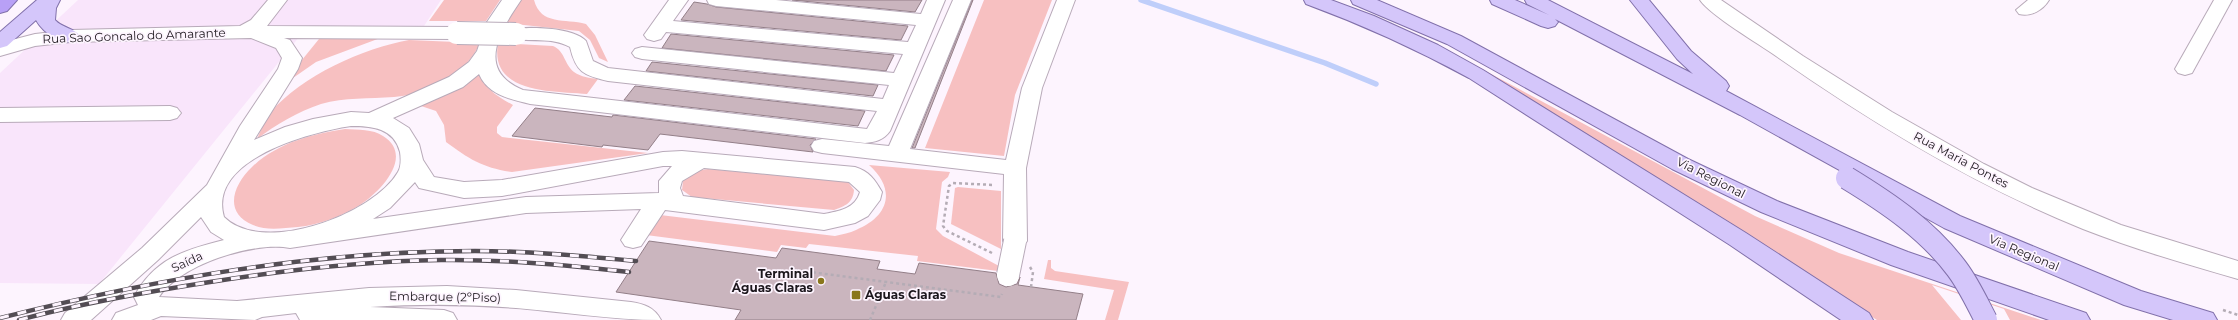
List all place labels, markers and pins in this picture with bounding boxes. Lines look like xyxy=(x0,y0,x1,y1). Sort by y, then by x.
place label: Terminal Águas Claras xyxy=(731,266,814,295)
marker: Terminal Águas Claras xyxy=(816,276,826,286)
place label: Águas Claras xyxy=(864,287,947,302)
marker: Águas Claras xyxy=(850,289,862,301)

